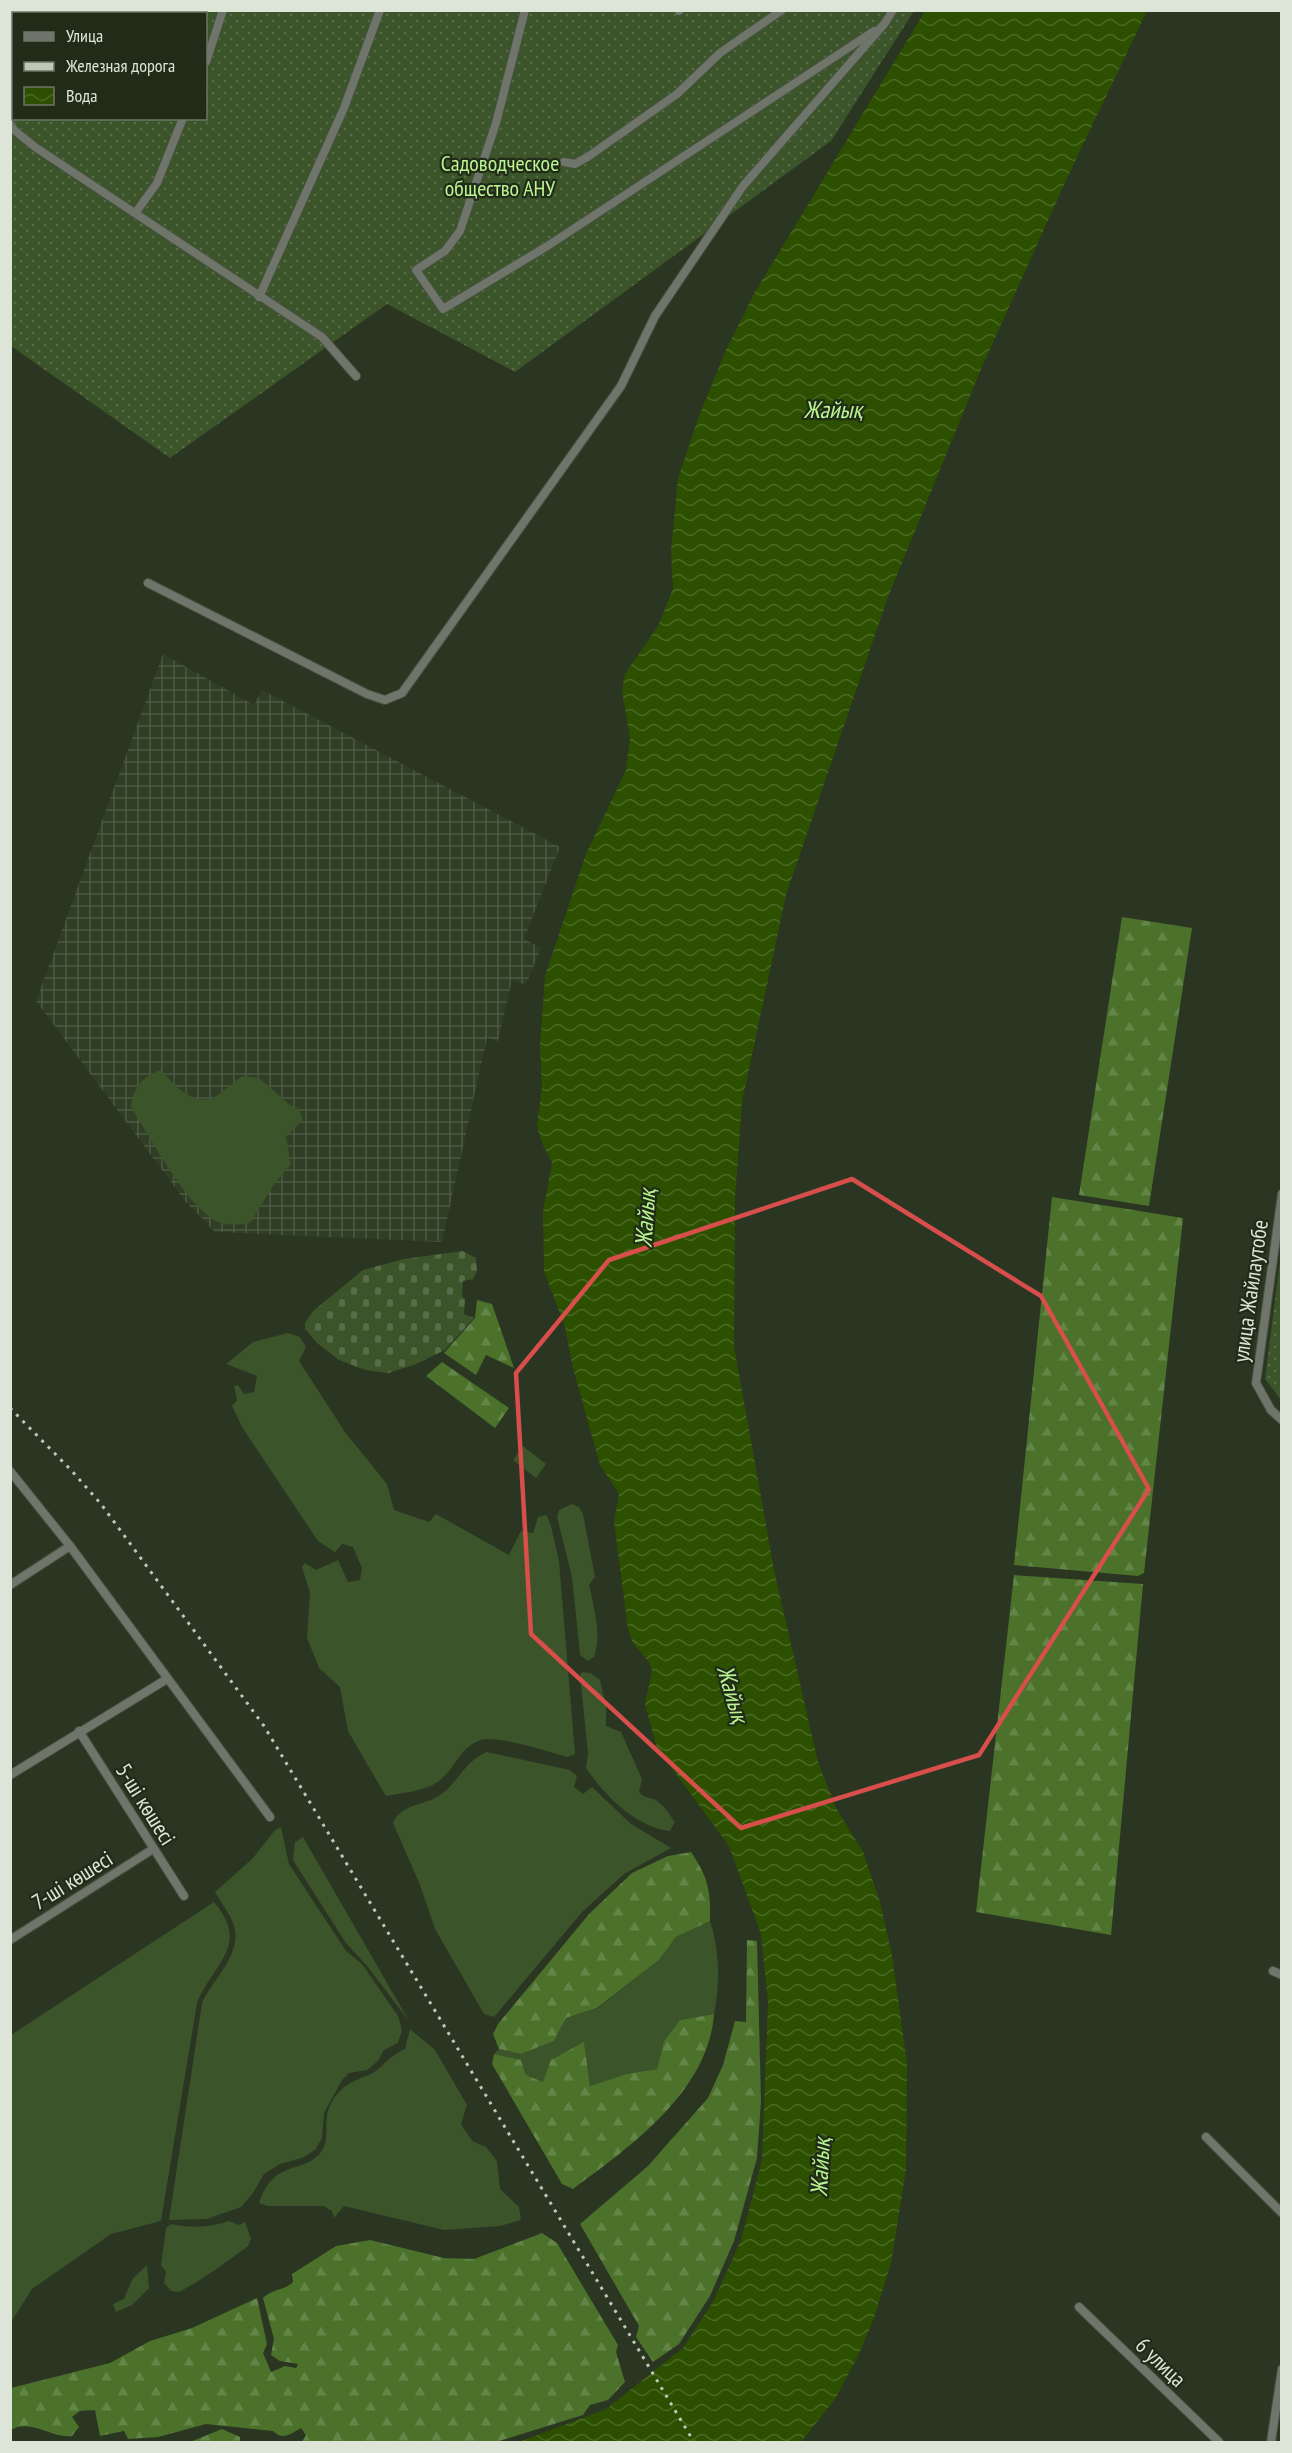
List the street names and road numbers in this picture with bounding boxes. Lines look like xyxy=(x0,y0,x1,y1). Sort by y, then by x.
street label: улица Жайлаутобе xyxy=(1226,1218,1274,1364)
street label: 5-шi көшесі xyxy=(110,1758,182,1850)
street label: 7-шi көшесі xyxy=(26,1844,118,1916)
street label: 6 улица xyxy=(1130,2331,1192,2393)

